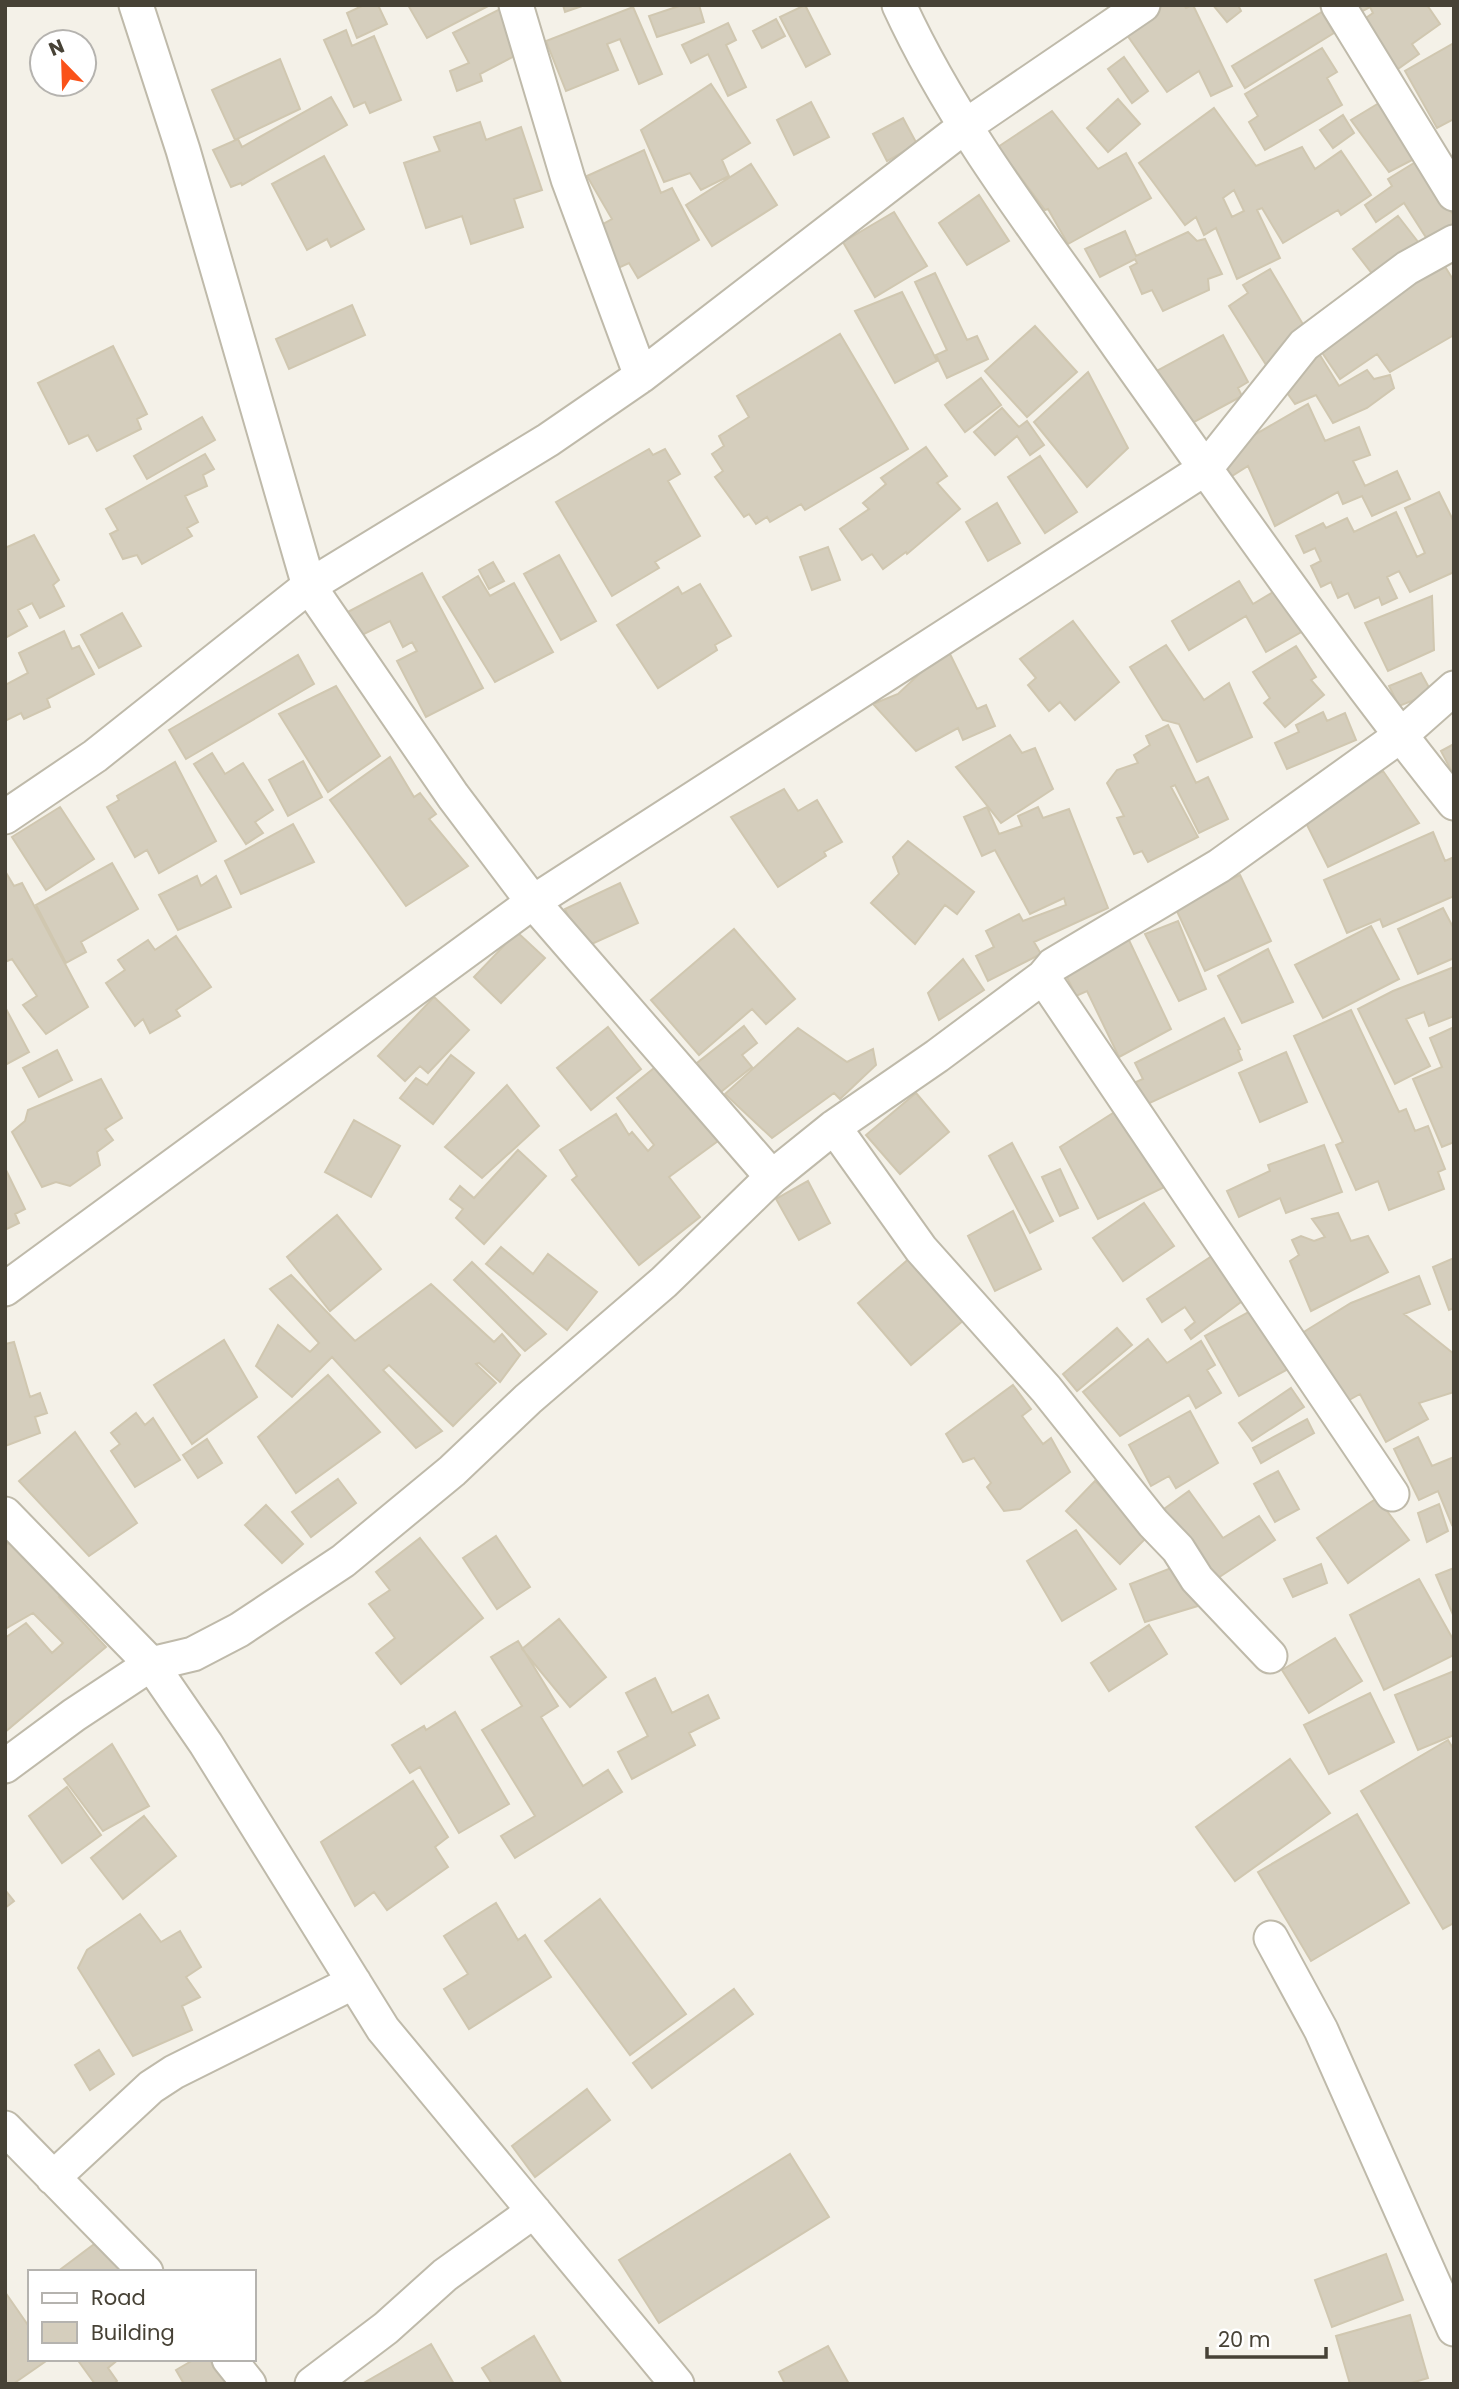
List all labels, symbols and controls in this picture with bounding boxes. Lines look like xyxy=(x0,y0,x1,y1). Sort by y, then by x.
north arrow xyxy=(28,28,98,98)
text: N xyxy=(45,33,68,63)
legend xyxy=(28,2270,256,2361)
text: Road xyxy=(91,2283,146,2312)
scale bar xyxy=(1207,2316,1326,2360)
text: Building xyxy=(91,2318,175,2347)
text: 20 m xyxy=(1218,2325,1271,2354)

